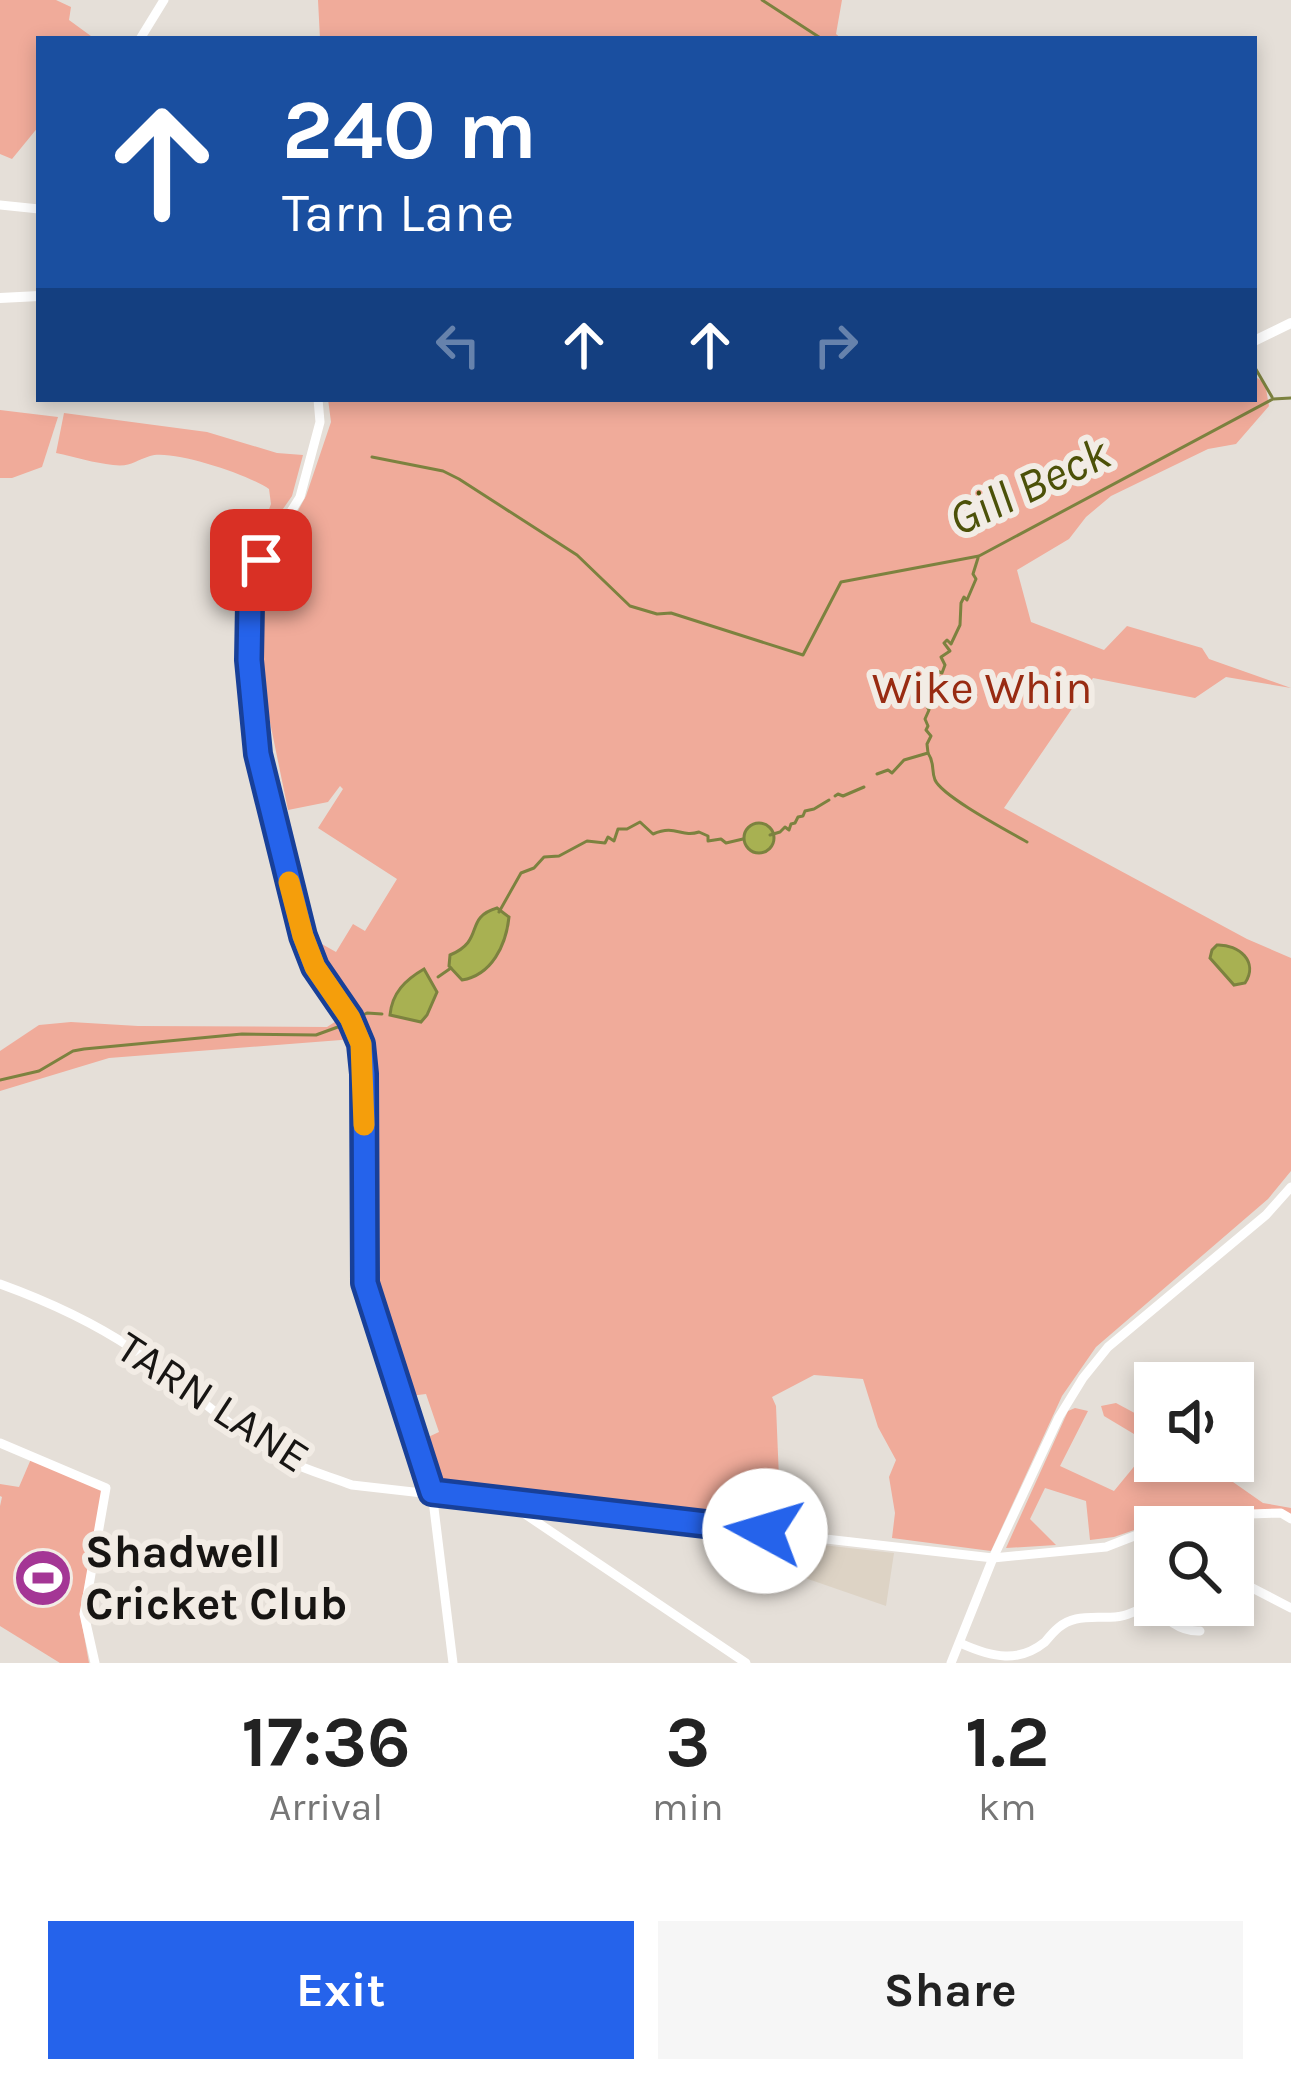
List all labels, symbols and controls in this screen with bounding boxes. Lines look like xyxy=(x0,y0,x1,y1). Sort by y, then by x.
text: 240 m xyxy=(282,81,537,179)
icon: ahead xyxy=(84,84,240,240)
text: Tarn Lane xyxy=(282,181,514,245)
icon: left xyxy=(425,312,491,378)
icon: ahead xyxy=(551,312,617,378)
icon: ahead xyxy=(677,312,743,378)
icon: right xyxy=(803,312,869,378)
water label: Gill Beck xyxy=(940,424,1119,547)
pin xyxy=(210,509,312,611)
icon: arrive xyxy=(228,527,294,593)
park label: Wike Whin xyxy=(872,662,1092,714)
street label: TARN LANE xyxy=(107,1321,319,1483)
map controls xyxy=(1134,1362,1254,1626)
button: sound xyxy=(1134,1362,1254,1482)
position arrow xyxy=(702,1468,828,1594)
button: search xyxy=(1134,1506,1254,1626)
place label: Shadwell Cricket Club xyxy=(85,1526,347,1630)
sports icon: Shadwell Cricket Club xyxy=(12,1547,74,1609)
text: 17:36 xyxy=(241,1700,411,1784)
text: 3 xyxy=(665,1700,710,1784)
text: 1.2 xyxy=(965,1700,1050,1784)
text: Arrival xyxy=(269,1784,383,1830)
text: min xyxy=(652,1784,724,1830)
text: km xyxy=(978,1784,1037,1830)
button: Exit xyxy=(48,1921,634,2059)
button: Share xyxy=(658,1921,1243,2059)

